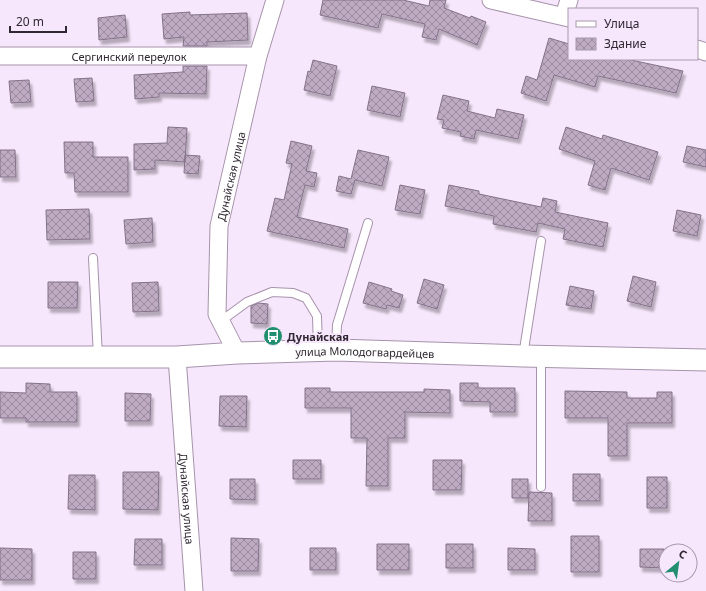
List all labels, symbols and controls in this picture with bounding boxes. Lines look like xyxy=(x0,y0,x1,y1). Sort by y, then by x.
scale bar xyxy=(10,8,66,34)
legend xyxy=(568,8,698,60)
text: 20 m xyxy=(16,13,44,30)
text: Улица xyxy=(604,15,639,32)
text: Здание xyxy=(604,35,647,52)
street label: Сергинский переулок xyxy=(71,49,187,64)
street label: Дунайская улица xyxy=(213,130,248,222)
bus stop icon: Дунайская xyxy=(262,325,284,347)
place label: Дунайская xyxy=(287,329,349,344)
street label: улица Молодогвардейцев xyxy=(295,342,435,361)
street label: Дунайская улица xyxy=(176,453,198,545)
north arrow xyxy=(658,543,698,583)
text: С xyxy=(676,546,690,562)

